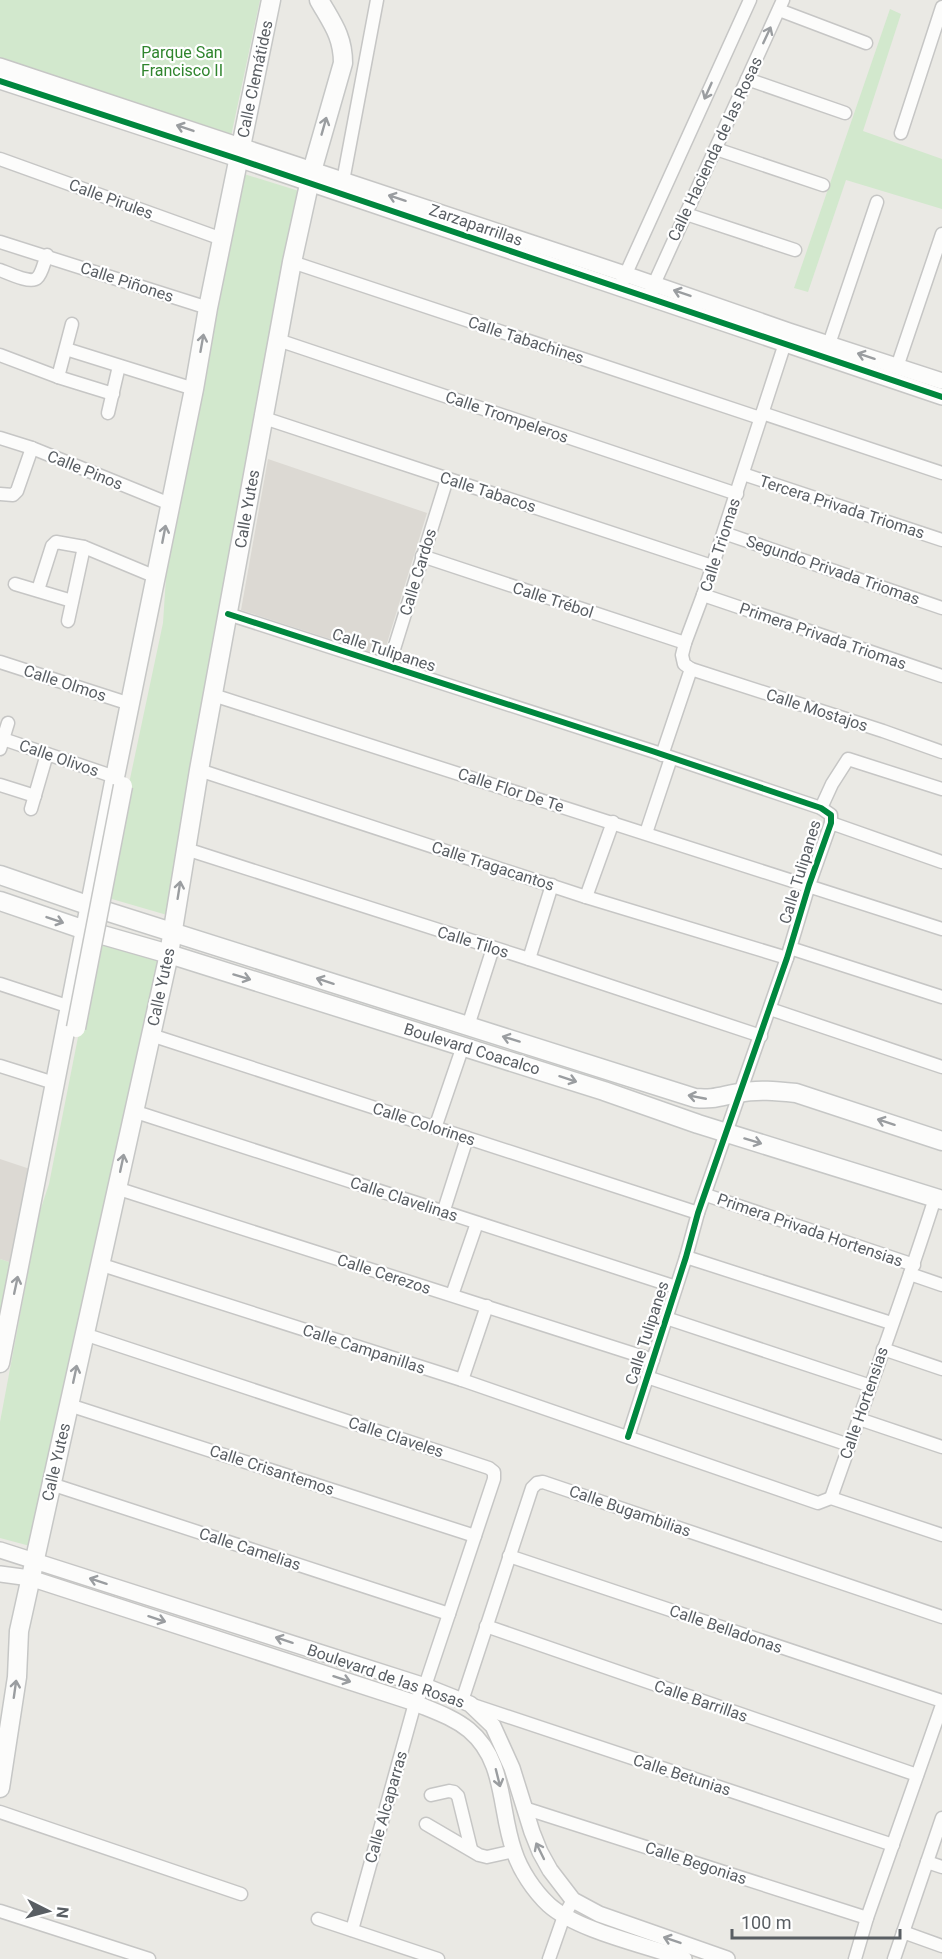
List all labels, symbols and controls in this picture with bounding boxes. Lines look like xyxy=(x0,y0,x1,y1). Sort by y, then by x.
street label: Calle Clemátides xyxy=(233,18,277,140)
one-way arrow xyxy=(762,26,774,44)
park label: Parque San Francisco II xyxy=(141,43,223,80)
street label: Calle Hacienda de las Rosas xyxy=(664,54,766,244)
one-way arrow xyxy=(702,82,714,100)
one-way arrow xyxy=(319,117,331,136)
one-way arrow xyxy=(177,122,195,133)
street label: Calle Pirules xyxy=(66,175,156,223)
one-way arrow xyxy=(388,192,407,203)
street label: Zarzaparrillas xyxy=(427,200,525,250)
street label: Calle Piñones xyxy=(78,258,176,306)
one-way arrow xyxy=(673,287,692,298)
street label: Calle Tabachines xyxy=(466,312,586,368)
one-way arrow xyxy=(197,333,208,353)
one-way arrow xyxy=(857,350,876,361)
street label: Calle Trompeleros xyxy=(443,387,571,447)
street label: Calle Pinos xyxy=(45,446,125,494)
street label: Calle Yutes xyxy=(231,468,263,550)
street label: Calle Tabacos xyxy=(438,468,538,516)
street label: Tercera Privada Triomas xyxy=(757,471,927,543)
street label: Calle Triomas xyxy=(696,496,744,594)
one-way arrow xyxy=(159,525,170,544)
street label: Calle Cardos xyxy=(396,526,440,618)
street label: Segundo Privada Triomas xyxy=(744,531,922,609)
street label: Calle Trébol xyxy=(510,578,596,622)
street label: Primera Privada Triomas xyxy=(737,598,909,674)
street label: Calle Tulipanes xyxy=(330,624,438,676)
street label: Calle Olmos xyxy=(21,661,109,705)
street label: Calle Mostajos xyxy=(764,685,870,735)
street label: Calle Olivos xyxy=(17,735,101,781)
street label: Calle Flor De Te xyxy=(456,764,566,816)
street label: Calle Tulipanes xyxy=(775,818,825,926)
street label: Calle Tragacantos xyxy=(429,837,557,895)
one-way arrow xyxy=(173,881,184,901)
one-way arrow xyxy=(45,915,64,926)
street label: Calle Tilos xyxy=(435,922,511,962)
street label: Calle Yutes xyxy=(143,946,179,1028)
one-way arrow xyxy=(232,972,251,983)
one-way arrow xyxy=(316,975,335,986)
street label: Boulevard Coacalco xyxy=(402,1019,542,1079)
one-way arrow xyxy=(502,1033,521,1044)
one-way arrow xyxy=(558,1075,577,1086)
one-way arrow xyxy=(688,1091,708,1102)
street label: Calle Colorines xyxy=(370,1098,478,1150)
one-way arrow xyxy=(877,1116,896,1127)
one-way arrow xyxy=(743,1136,762,1147)
one-way arrow xyxy=(116,1154,128,1173)
street label: Calle Clavelinas xyxy=(348,1173,460,1225)
street label: Primera Privada Hortensias xyxy=(715,1189,905,1271)
street label: Calle Cerezos xyxy=(335,1250,433,1298)
one-way arrow xyxy=(11,1276,22,1296)
street label: Calle Tulipanes xyxy=(621,1279,673,1387)
street label: Calle Campanillas xyxy=(300,1320,428,1378)
street label: Calle Hortensias xyxy=(836,1344,892,1462)
one-way arrow xyxy=(70,1365,82,1384)
street label: Calle Claveles xyxy=(346,1413,446,1461)
street label: Calle Yutes xyxy=(38,1421,74,1503)
street label: Calle Crisantemos xyxy=(207,1441,337,1499)
street label: Calle Bugambilias xyxy=(567,1481,693,1541)
street label: Calle Camelias xyxy=(197,1524,303,1574)
one-way arrow xyxy=(89,1575,108,1586)
street label: Calle Belladonas xyxy=(667,1601,785,1657)
one-way arrow xyxy=(147,1615,166,1626)
one-way arrow xyxy=(275,1634,294,1645)
street label: Boulevard de las Rosas xyxy=(305,1640,467,1712)
one-way arrow xyxy=(332,1675,351,1686)
street label: Calle Barrillas xyxy=(652,1676,750,1726)
one-way arrow xyxy=(9,1680,20,1699)
street label: Calle Alcaparras xyxy=(361,1749,411,1865)
street label: Calle Betunias xyxy=(631,1750,733,1800)
one-way arrow xyxy=(493,1769,505,1788)
street label: Calle Begonias xyxy=(643,1838,749,1888)
one-way arrow xyxy=(534,1843,546,1861)
north arrow xyxy=(18,1881,78,1941)
scale bar xyxy=(732,1902,900,1940)
text: N xyxy=(52,1906,72,1919)
text: 100 m xyxy=(741,1912,792,1933)
one-way arrow xyxy=(663,1933,682,1944)

